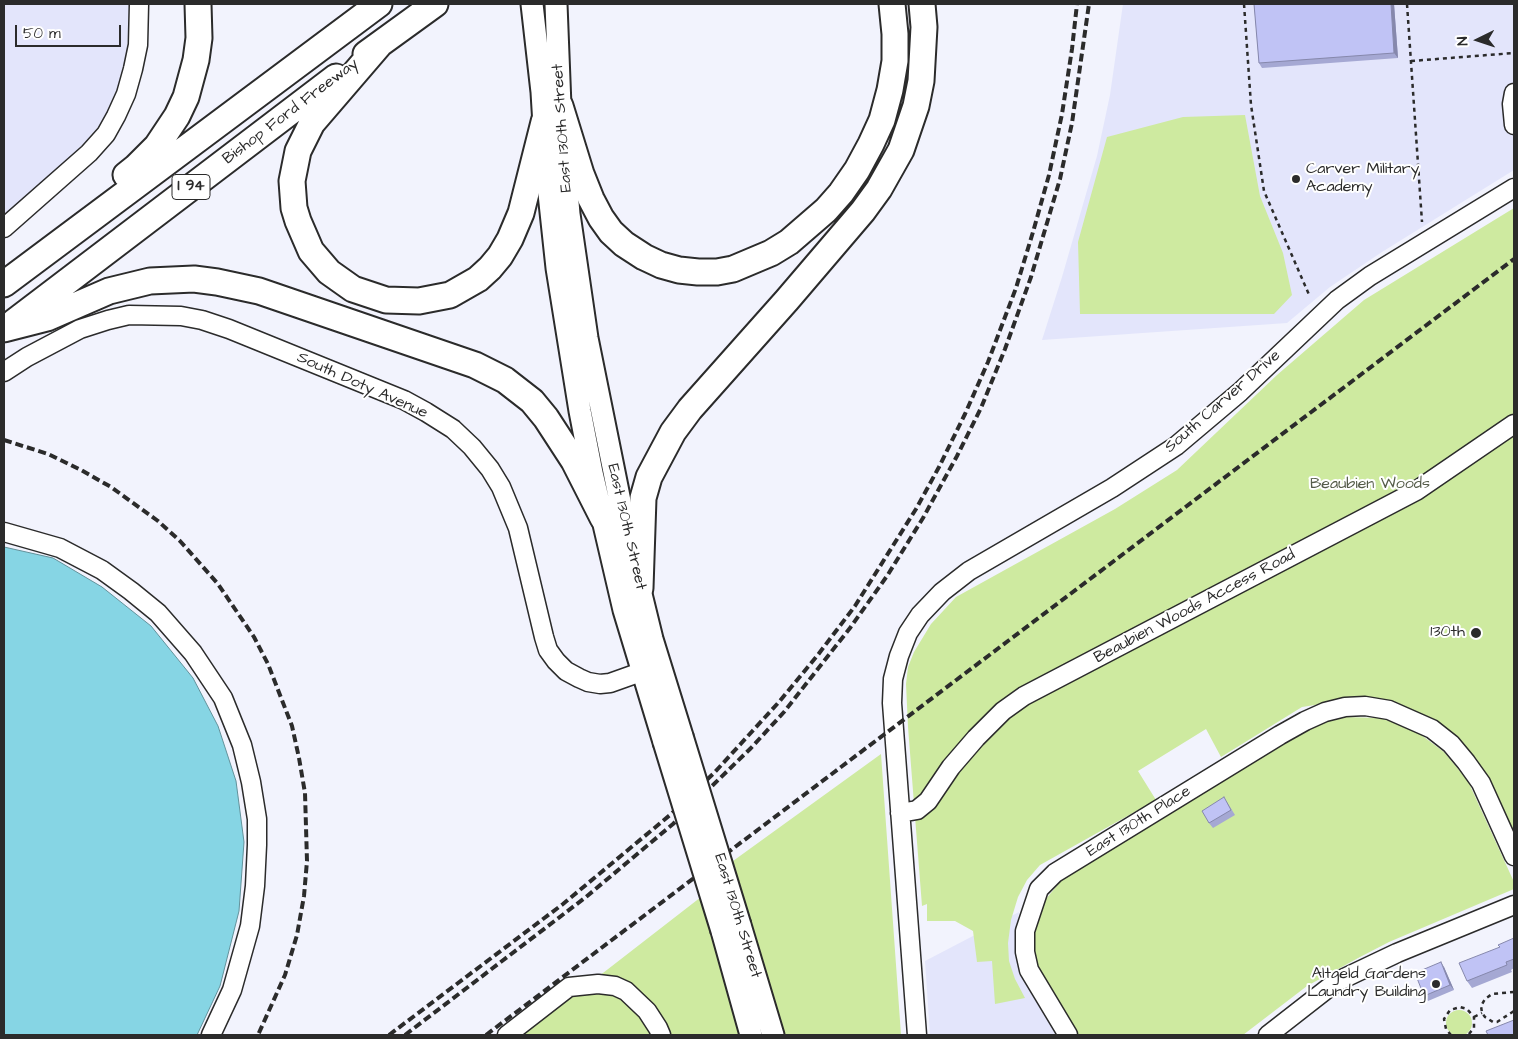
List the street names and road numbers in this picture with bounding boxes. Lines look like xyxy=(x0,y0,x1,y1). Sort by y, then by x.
street label: Bishop Ford Freeway xyxy=(219,55,363,169)
street label: East 130th Street xyxy=(549,63,577,193)
road number: I 94 xyxy=(172,174,210,200)
street label: South Carver Drive xyxy=(1161,346,1285,458)
street label: South Doty Avenue xyxy=(294,349,430,423)
street label: East 130th Street xyxy=(602,462,650,592)
street label: Beaubien Woods Access Road xyxy=(1091,546,1299,668)
street label: East 130th Place xyxy=(1083,782,1195,862)
street label: East 130th Street xyxy=(709,852,765,980)

